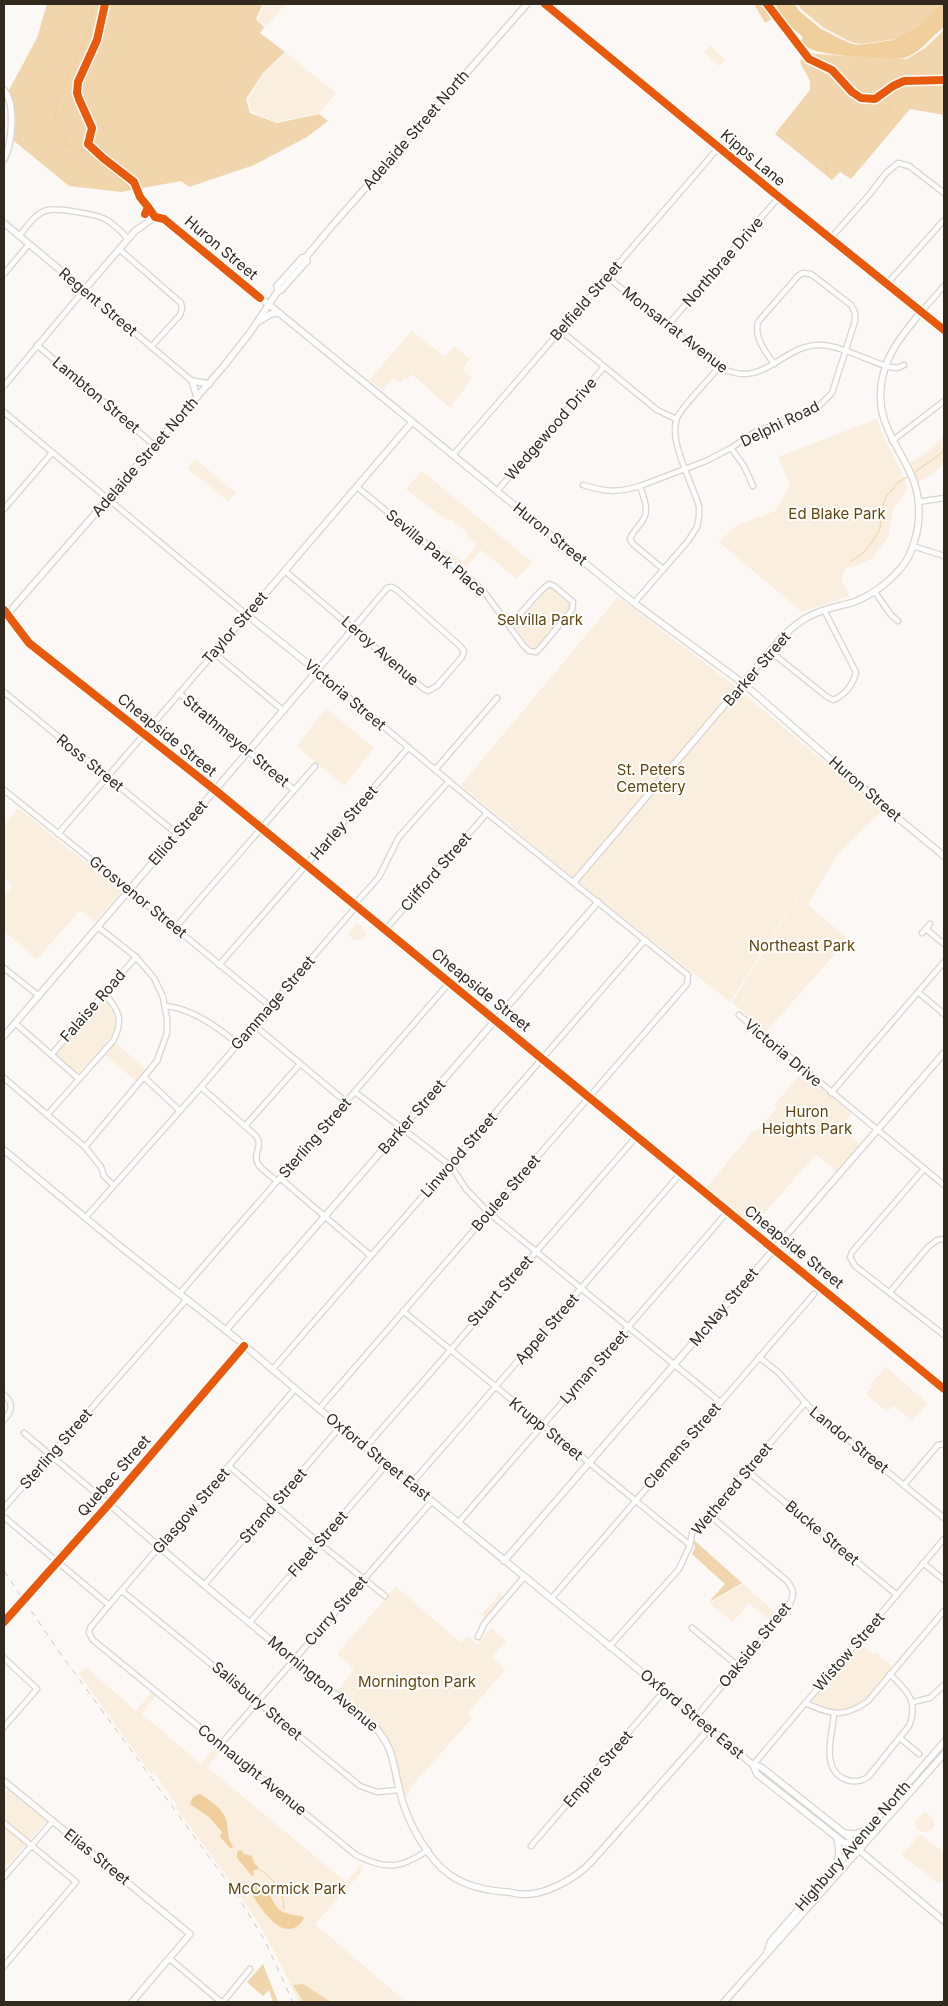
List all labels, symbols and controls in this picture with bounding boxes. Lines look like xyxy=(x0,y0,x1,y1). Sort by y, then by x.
street label: Adelaide Street North xyxy=(358,66,473,193)
street label: Kipps Lane xyxy=(717,125,790,190)
street label: Huron Street xyxy=(181,211,262,284)
street label: Northbrae Drive xyxy=(678,213,767,311)
street label: Belfield Street xyxy=(546,257,625,344)
street label: Regent Street xyxy=(55,263,141,340)
street label: Monsarrat Avenue xyxy=(618,282,732,377)
street label: Lambton Street xyxy=(49,352,144,437)
street label: Wedgewood Drive xyxy=(501,373,601,484)
street label: Adelaide Street North xyxy=(87,393,202,520)
street label: Delphi Road xyxy=(737,396,822,451)
street label: Huron Street xyxy=(509,498,591,569)
park label: Ed Blake Park xyxy=(788,504,886,523)
street label: Sevilla Park Place xyxy=(382,505,490,600)
street label: Taylor Street xyxy=(198,587,271,668)
park label: Selvilla Park xyxy=(497,610,584,629)
street label: Leroy Avenue xyxy=(338,612,423,690)
street label: Barker Street xyxy=(719,627,794,710)
street label: Victoria Street xyxy=(301,655,390,734)
street label: Cheapside Street xyxy=(114,689,221,781)
street label: Strathmeyer Street xyxy=(179,691,293,791)
street label: Ross Street xyxy=(53,730,128,795)
street label: Huron Street xyxy=(825,752,906,825)
park label: St. Peters Cemetery xyxy=(616,760,686,796)
street label: Harley Street xyxy=(306,781,381,864)
street label: Elliot Street xyxy=(144,796,211,869)
street label: Clifford Street xyxy=(396,828,475,915)
street label: Grosvenor Street xyxy=(86,851,191,942)
park label: Northeast Park xyxy=(749,936,856,955)
street label: Cheapside Street xyxy=(428,944,535,1036)
street label: Gammage Street xyxy=(226,952,319,1054)
street label: Falaise Road xyxy=(56,966,129,1046)
street label: Victoria Drive xyxy=(741,1015,826,1091)
street label: Barker Street xyxy=(374,1075,449,1158)
street label: Sterling Street xyxy=(274,1093,355,1182)
park label: Huron Heights Park xyxy=(762,1102,853,1138)
street label: Linwood Street xyxy=(416,1108,501,1201)
street label: Boulee Street xyxy=(467,1150,544,1235)
street label: Cheapside Street xyxy=(741,1201,848,1293)
street label: Stuart Street xyxy=(463,1251,537,1330)
street label: McNay Street xyxy=(685,1264,762,1350)
street label: Appel Street xyxy=(511,1289,583,1368)
street label: Lyman Street xyxy=(555,1326,632,1408)
street label: Krupp Street xyxy=(506,1393,587,1464)
street label: Clemens Street xyxy=(639,1398,724,1493)
street label: Landor Street xyxy=(806,1402,893,1477)
street label: Sterling Street xyxy=(15,1404,96,1493)
street label: Oxford Street East xyxy=(322,1408,435,1505)
street label: Quebec Street xyxy=(73,1431,154,1520)
street label: Wethered Street xyxy=(687,1438,776,1539)
street label: Glasgow Street xyxy=(148,1464,233,1558)
street label: Strand Street xyxy=(235,1464,310,1547)
street label: Bucke Street xyxy=(782,1496,863,1569)
street label: Fleet Street xyxy=(284,1507,352,1581)
street label: Curry Street xyxy=(300,1572,371,1650)
street label: Oakside Street xyxy=(714,1598,795,1691)
street label: Wistow Street xyxy=(809,1608,888,1695)
street label: Mornington Avenue xyxy=(264,1632,382,1735)
street label: Salisbury Street xyxy=(208,1657,306,1744)
street label: Oxford Street East xyxy=(637,1665,748,1763)
park label: Mornington Park xyxy=(358,1672,477,1691)
street label: Connaught Avenue xyxy=(194,1720,311,1819)
street label: Empire Street xyxy=(559,1726,636,1811)
street label: Highbury Avenue North xyxy=(791,1777,914,1915)
street label: Elias Street xyxy=(61,1824,134,1889)
park label: McCormick Park xyxy=(228,1879,347,1898)

